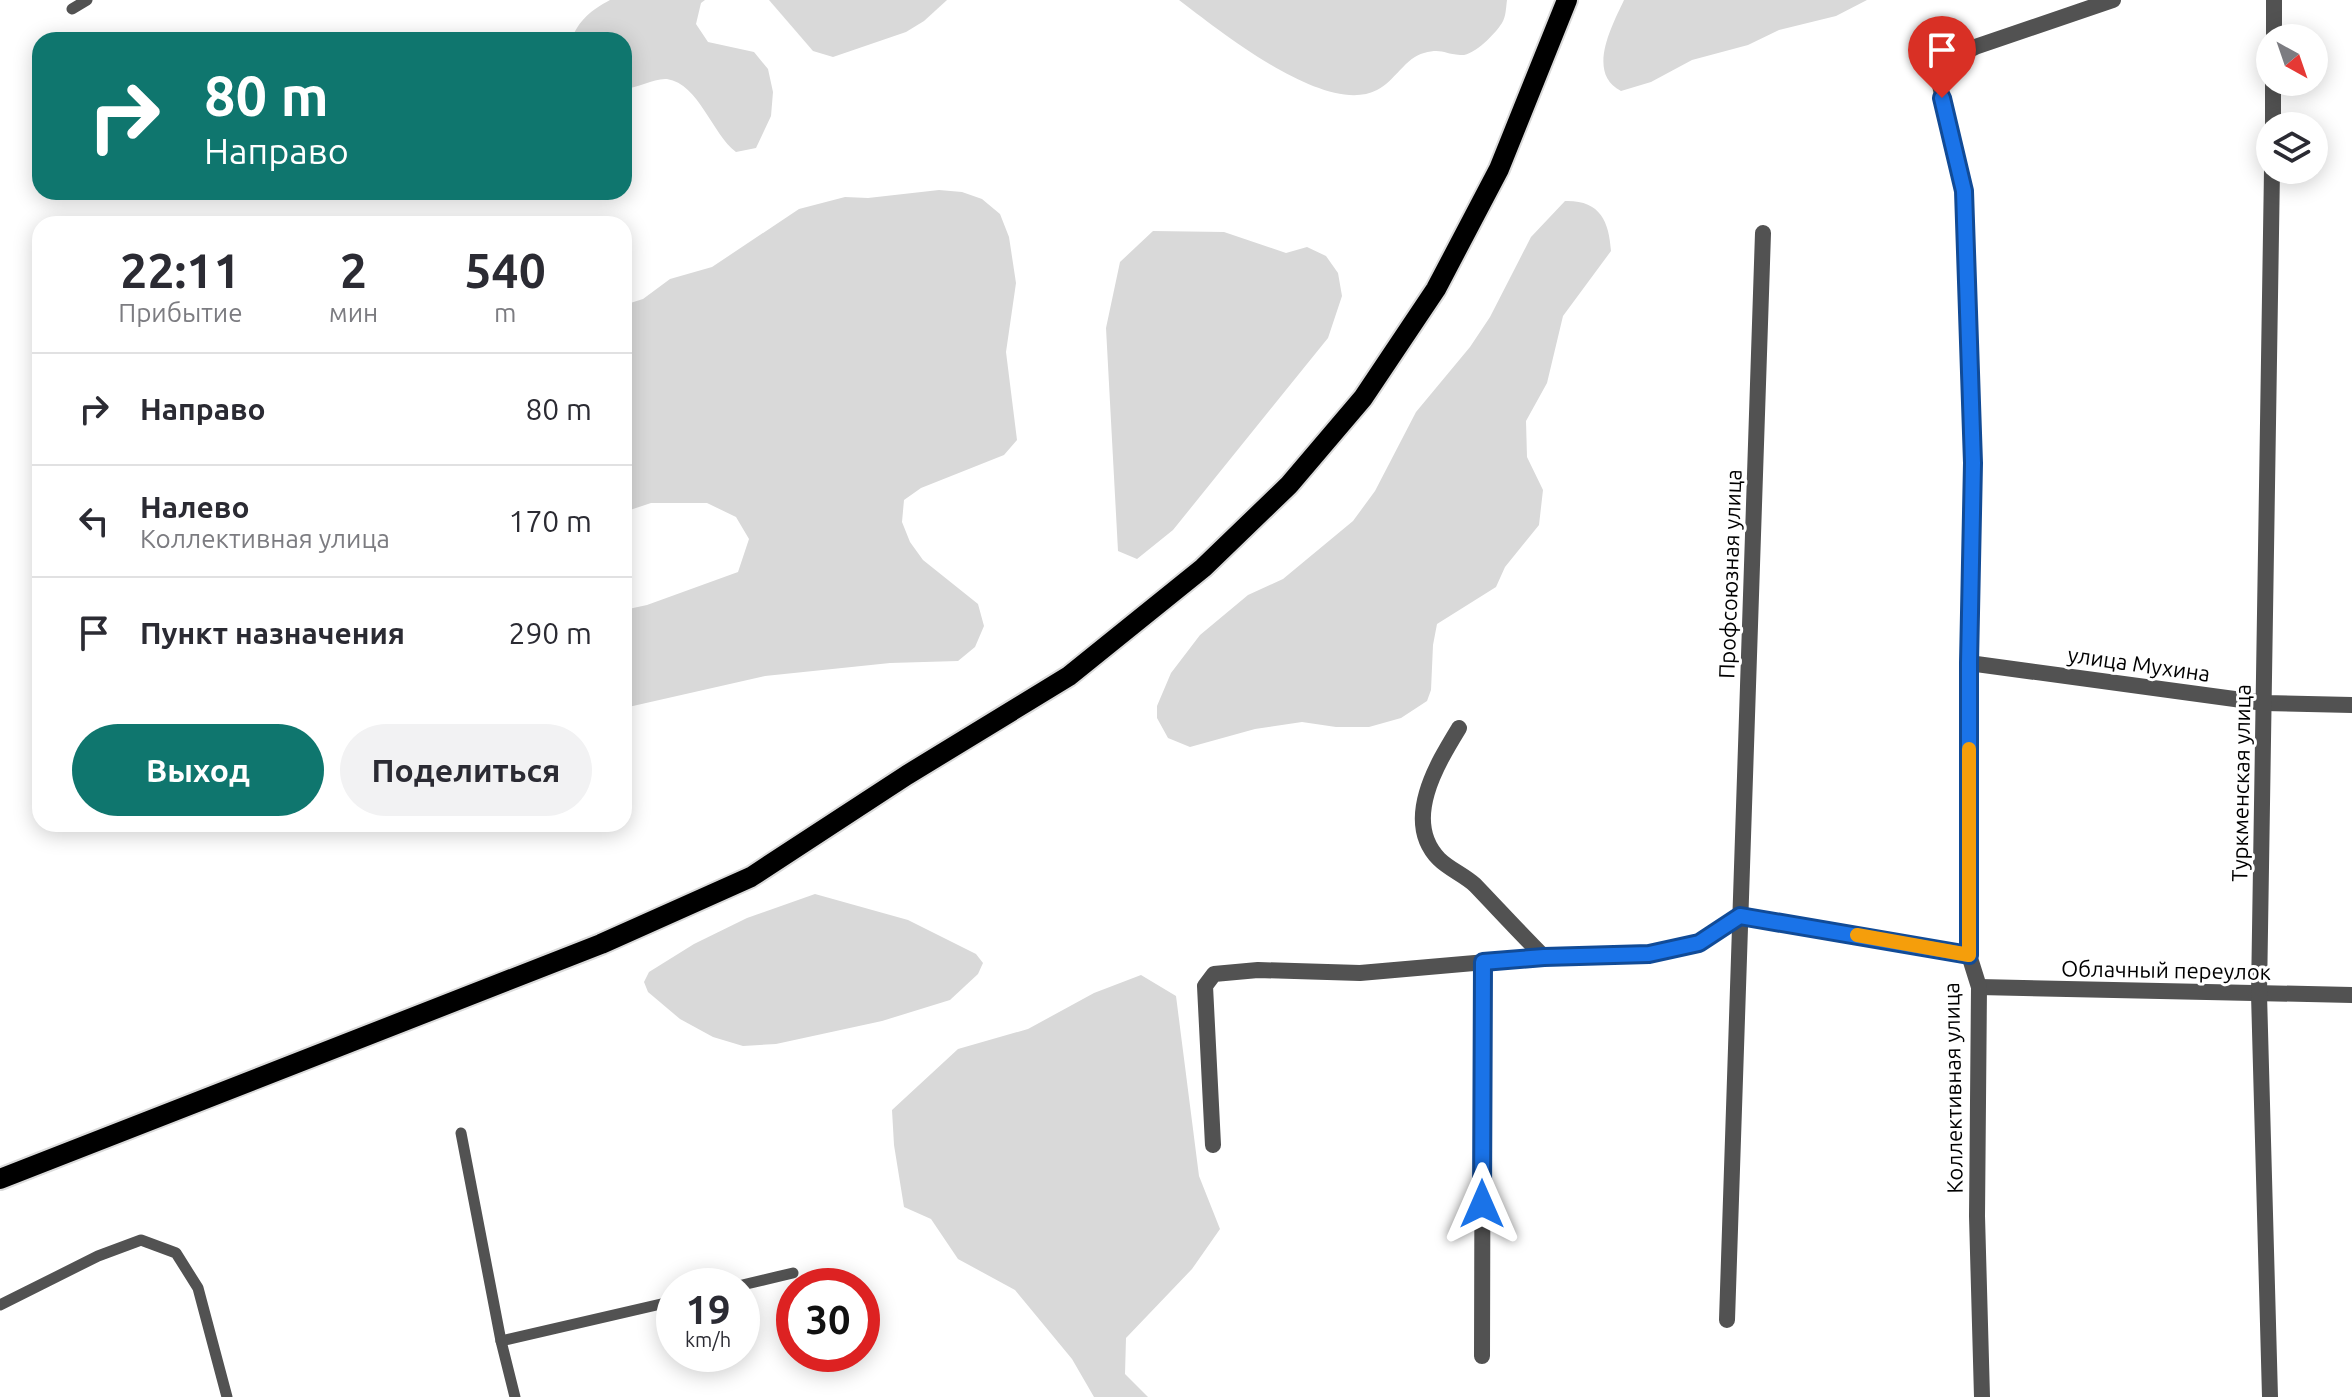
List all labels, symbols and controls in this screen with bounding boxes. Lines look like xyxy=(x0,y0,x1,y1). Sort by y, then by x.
pin xyxy=(1908,16,1976,98)
north arrow xyxy=(2256,24,2328,96)
map controls xyxy=(2256,24,2328,184)
icon: arrive xyxy=(1920,28,1964,72)
icon: right xyxy=(72,64,176,168)
text: 80 m xyxy=(204,64,329,127)
button: layers xyxy=(2256,112,2328,184)
text: Направо xyxy=(204,130,349,171)
text: 22:11 xyxy=(120,243,240,297)
text: 2 xyxy=(340,243,367,297)
text: 540 xyxy=(465,243,546,297)
text: Прибытие xyxy=(118,298,243,327)
text: мин xyxy=(329,298,378,327)
text: m xyxy=(494,298,516,327)
icon: right xyxy=(72,387,116,431)
text: Направо xyxy=(140,392,266,426)
text: 80 m xyxy=(525,392,592,426)
street label: Профсоюзная улица xyxy=(1713,469,1746,679)
text: Налево xyxy=(140,490,250,524)
icon: left xyxy=(72,499,116,543)
text: 170 m xyxy=(508,504,592,538)
text: Коллективная улица xyxy=(140,524,390,553)
icon: arrive xyxy=(72,611,116,655)
text: Пункт назначения xyxy=(140,616,405,650)
text: 290 m xyxy=(508,616,592,650)
street label: улица Мухина xyxy=(2066,641,2212,686)
street label: Туркменская улица xyxy=(2226,684,2255,882)
button: Выход xyxy=(72,724,324,816)
button: Поделиться xyxy=(340,724,592,816)
street label: Облачный переулок xyxy=(2061,955,2271,984)
street label: Коллективная улица xyxy=(1938,982,1967,1194)
position arrow xyxy=(1440,1162,1524,1246)
speed limit sign: 30 xyxy=(776,1268,880,1372)
text: 19 xyxy=(685,1287,731,1332)
text: km/h xyxy=(685,1328,731,1351)

